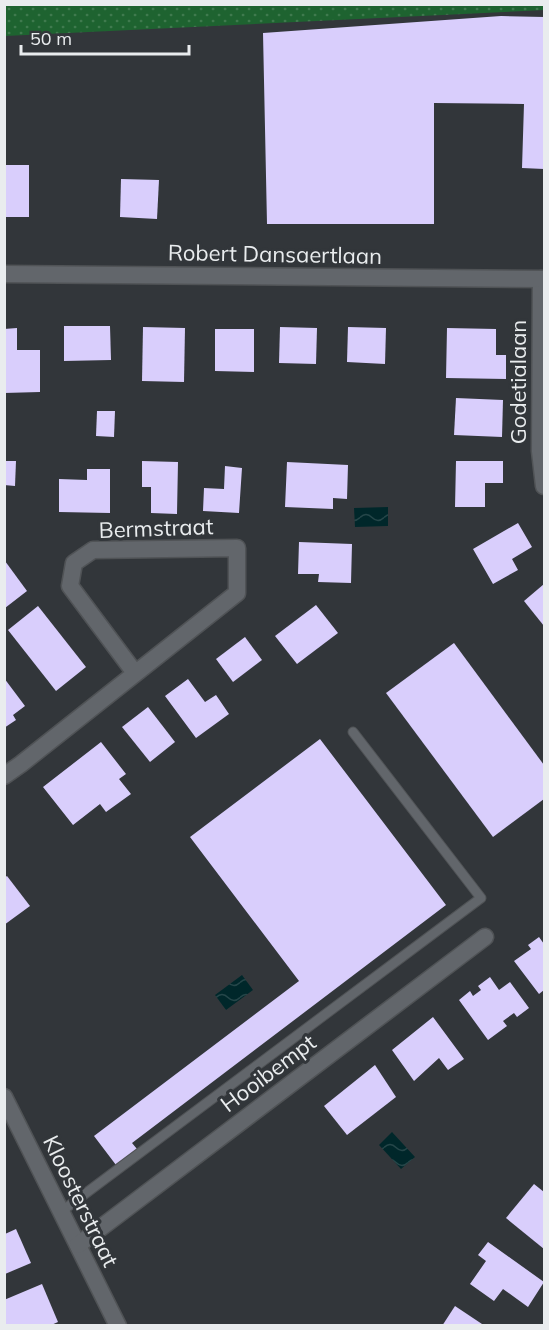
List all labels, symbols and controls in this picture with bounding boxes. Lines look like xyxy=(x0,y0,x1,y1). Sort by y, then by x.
scale bar xyxy=(21,18,189,56)
text: 50 m xyxy=(30,27,72,50)
street label: Robert Dansaertlaan xyxy=(168,238,382,270)
street label: Godetialaan xyxy=(504,320,532,444)
street label: Bermstraat xyxy=(98,512,214,544)
street label: Hooibempt xyxy=(215,1028,322,1118)
street label: Kloosterstraat xyxy=(37,1131,125,1272)

